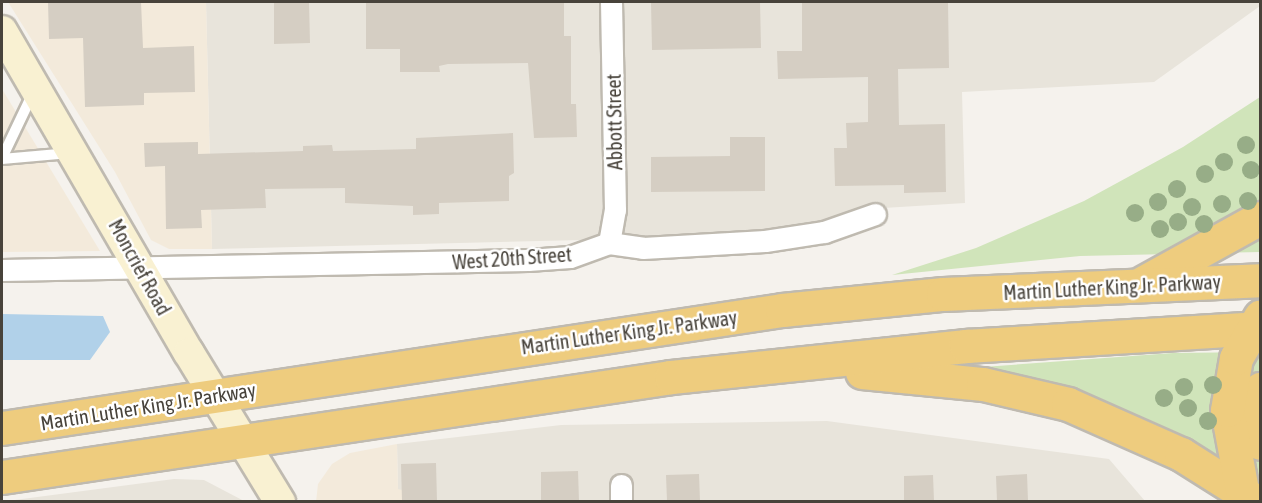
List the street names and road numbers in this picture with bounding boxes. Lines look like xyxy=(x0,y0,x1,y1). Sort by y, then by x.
street label: Abbott Street xyxy=(601,74,627,170)
street label: Moncrief Road xyxy=(104,215,176,319)
street label: West 20th Street xyxy=(452,242,572,274)
street label: Martin Luther King Jr. Parkway xyxy=(1003,269,1221,305)
street label: Martin Luther King Jr. Parkway xyxy=(520,305,738,359)
street label: Martin Luther King Jr. Parkway xyxy=(39,377,257,435)

